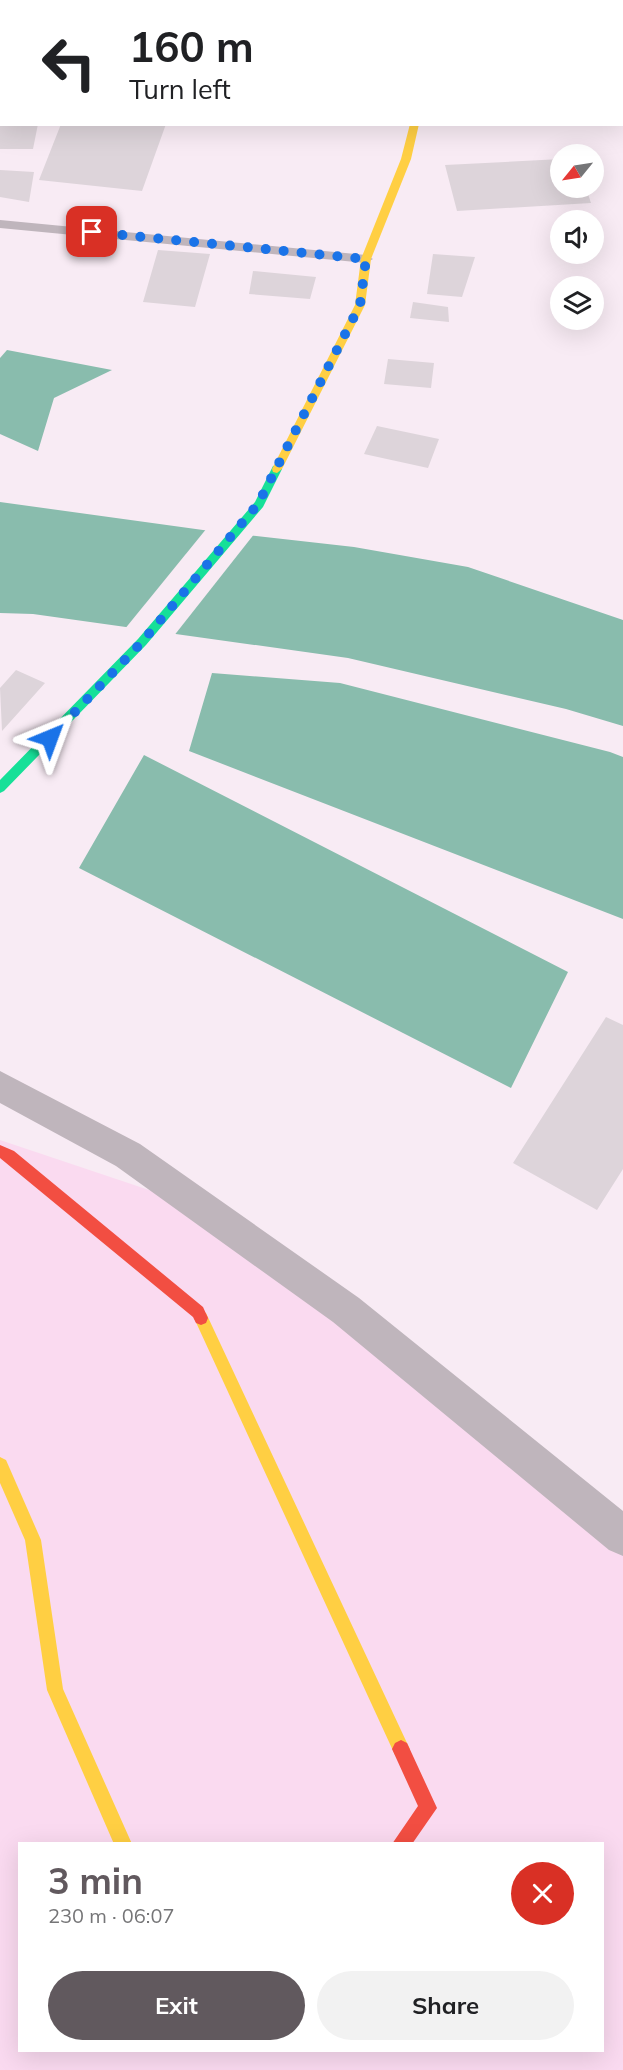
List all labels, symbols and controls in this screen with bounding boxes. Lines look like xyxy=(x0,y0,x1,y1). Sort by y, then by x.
text: 160 m xyxy=(129,20,254,73)
icon: left xyxy=(30,24,108,102)
text: Turn left xyxy=(129,72,231,106)
north arrow xyxy=(550,144,604,198)
map controls xyxy=(550,144,604,330)
pin xyxy=(66,206,117,257)
button: sound xyxy=(550,210,604,264)
icon: arrive xyxy=(75,215,108,248)
button: layers xyxy=(550,276,604,330)
position arrow xyxy=(18,706,82,770)
text: 3 min xyxy=(48,1858,143,1903)
button: close xyxy=(511,1862,574,1925)
text: 230 m · 06:07 xyxy=(48,1903,174,1928)
button: Exit xyxy=(48,1971,305,2040)
button: Share xyxy=(317,1971,574,2040)

